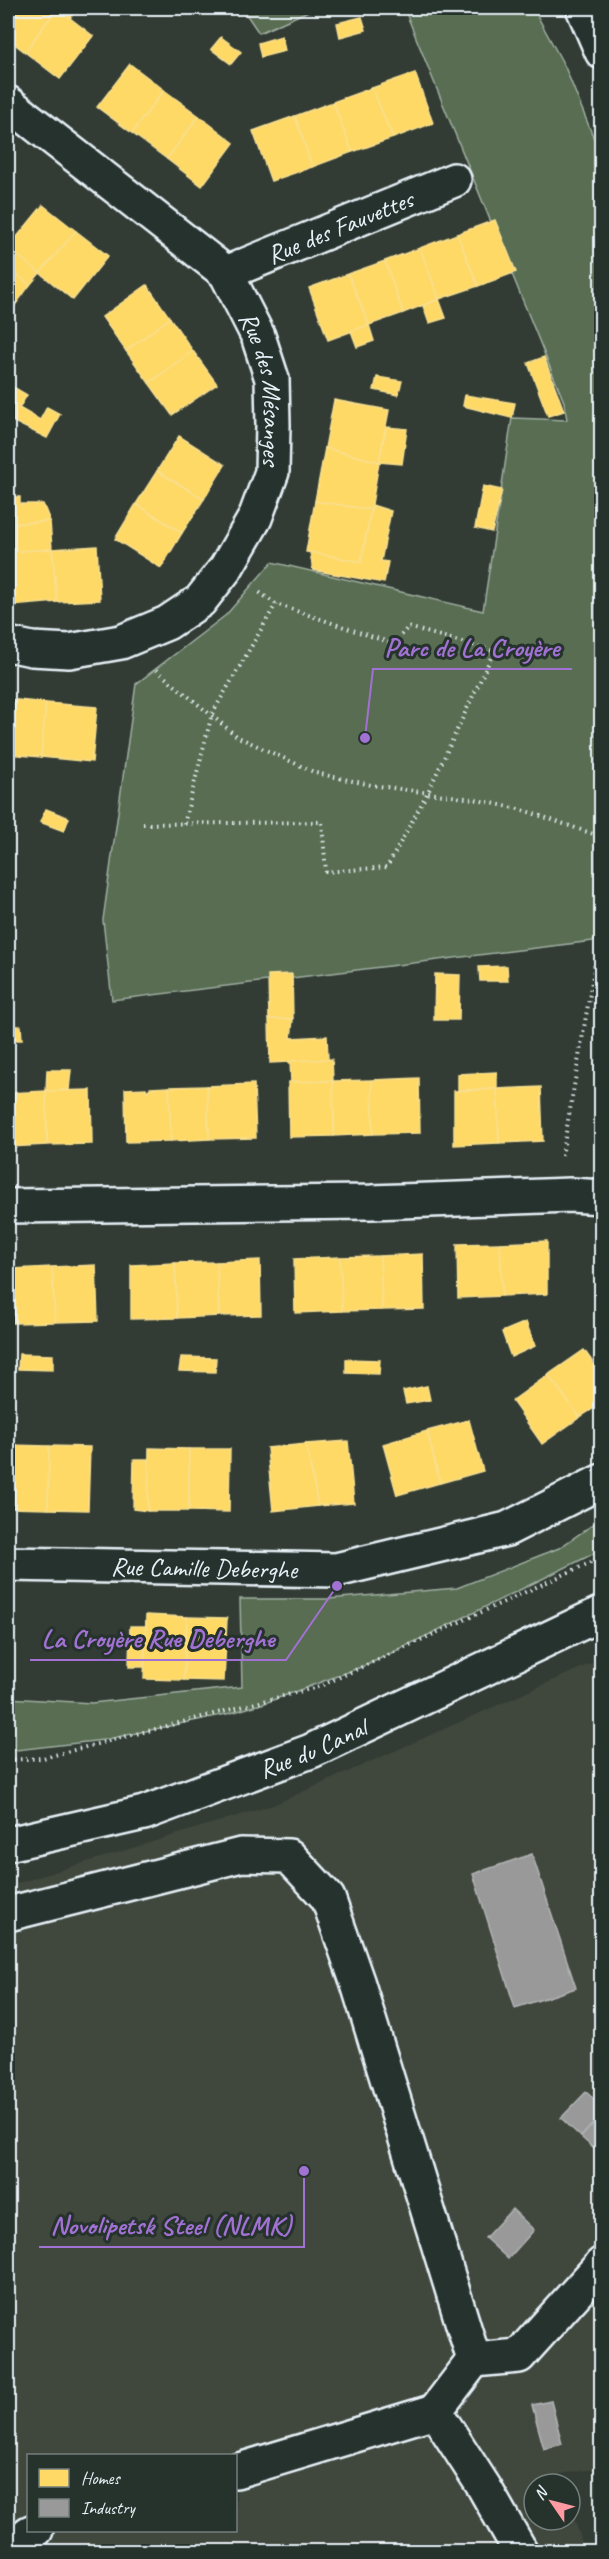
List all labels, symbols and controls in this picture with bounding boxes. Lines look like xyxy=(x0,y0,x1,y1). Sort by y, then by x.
street label: Rue des Fauvettes xyxy=(262,181,420,271)
street label: Rue des Mésanges xyxy=(232,306,290,468)
callout: Parc de La Croyère xyxy=(373,624,572,669)
text: Parc de La Croyère xyxy=(385,630,562,664)
street label: Rue Camille Deberghe xyxy=(111,1549,299,1586)
callout: La Croyère Rue Deberghe xyxy=(30,1615,286,1660)
text: La Croyère Rue Deberghe xyxy=(42,1621,276,1655)
street label: Rue du Canal xyxy=(254,1709,376,1785)
callout: Novolipetsk Steel (NLMK) xyxy=(39,2202,304,2247)
text: Novolipetsk Steel (NLMK) xyxy=(51,2208,293,2242)
legend xyxy=(27,2454,237,2532)
text: Homes xyxy=(81,2467,121,2489)
north arrow xyxy=(522,2472,582,2532)
text: N xyxy=(529,2482,553,2504)
text: Industry xyxy=(81,2497,136,2519)

